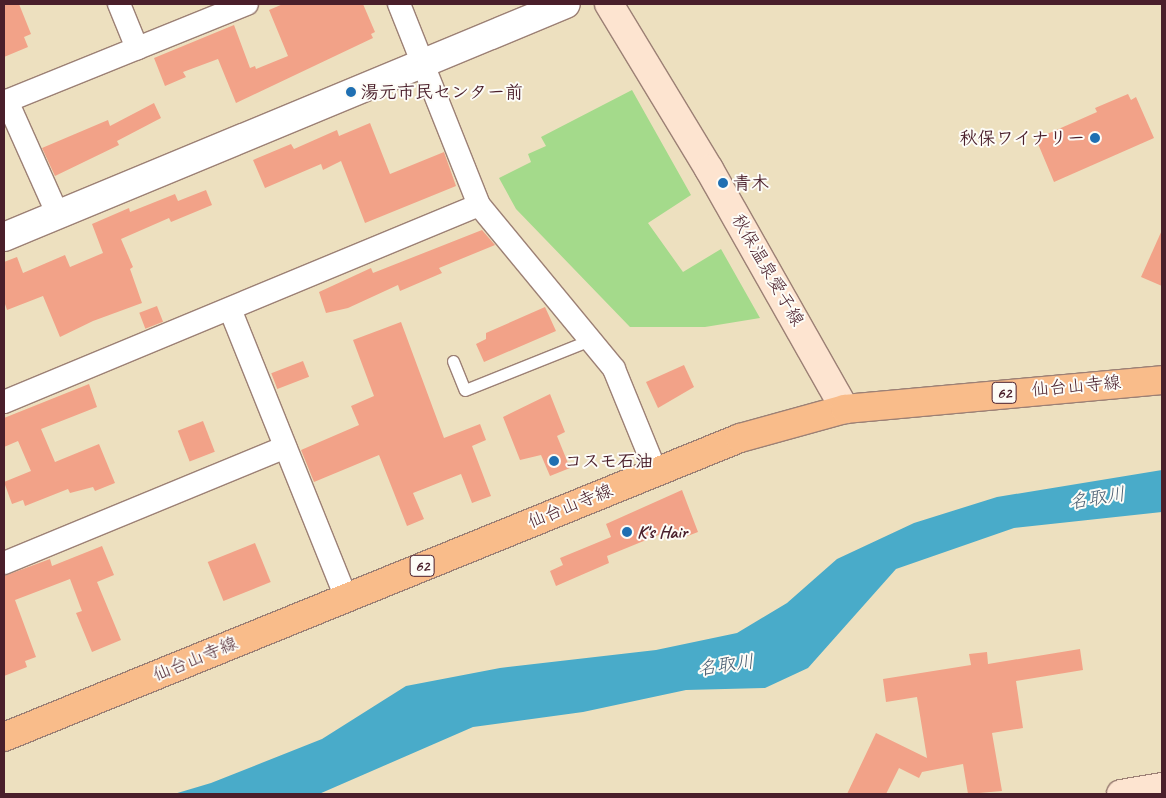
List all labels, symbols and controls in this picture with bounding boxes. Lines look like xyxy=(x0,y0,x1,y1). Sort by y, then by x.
place label: 湯元市民センター前 xyxy=(361,81,523,103)
marker: 湯元市民センター前 xyxy=(345,86,357,98)
place label: 秋保ワイナリー xyxy=(959,127,1085,149)
marker: 秋保ワイナリー xyxy=(1089,132,1101,144)
place label: 青木 xyxy=(733,172,769,194)
marker: 青木 xyxy=(717,177,729,189)
street label: 秋保温泉愛子線 xyxy=(727,210,809,330)
street label: 仙台山寺線 xyxy=(1030,371,1122,401)
road number: 62 xyxy=(992,379,1016,406)
place label: コスモ石油 xyxy=(564,450,654,472)
marker: コスモ石油 xyxy=(548,455,560,467)
street label: 仙台山寺線 xyxy=(524,479,616,533)
water label: 名取川 xyxy=(1067,483,1127,515)
place label: K's Hair xyxy=(637,521,687,543)
marker: K's Hair xyxy=(621,526,633,538)
road number: 62 xyxy=(410,552,434,580)
street label: 仙台山寺線 xyxy=(149,632,241,686)
water label: 名取川 xyxy=(696,651,756,681)

